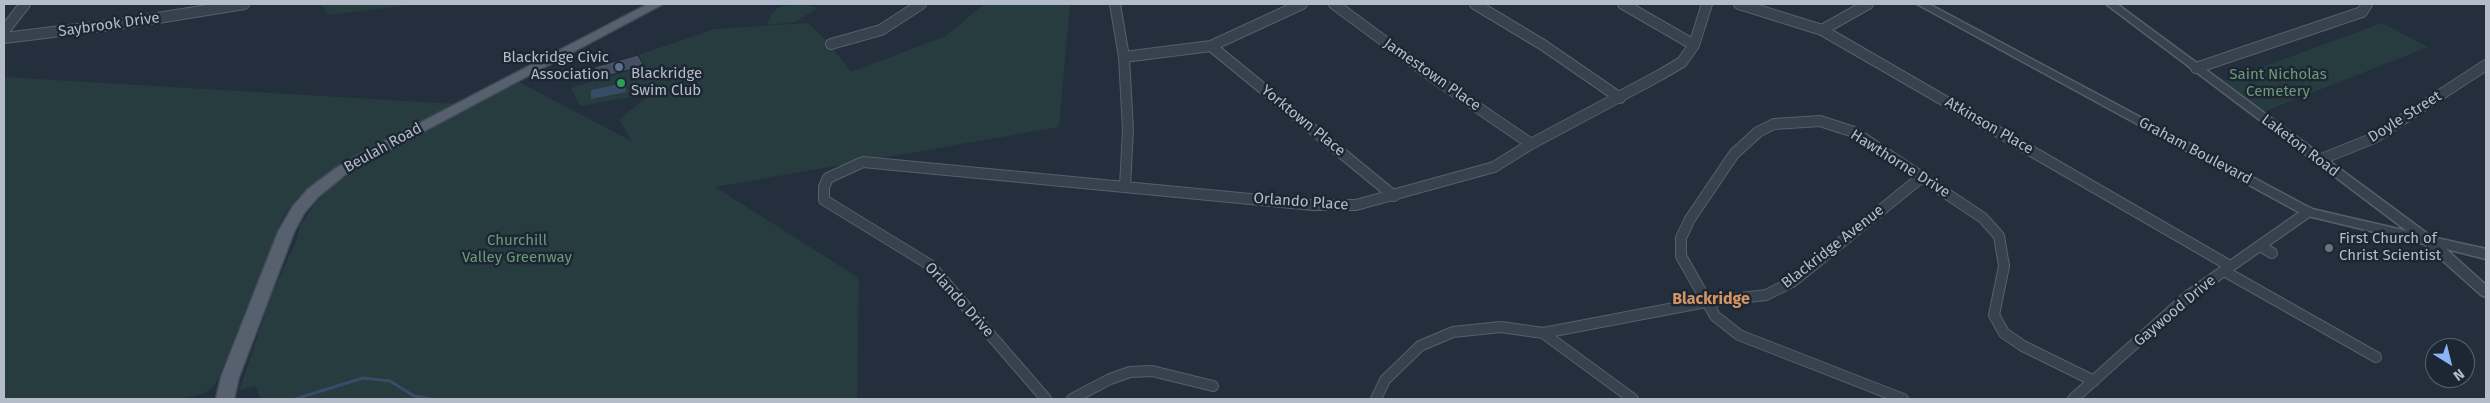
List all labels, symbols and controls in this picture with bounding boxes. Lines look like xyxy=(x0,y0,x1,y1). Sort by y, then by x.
street label: Saybrook Drive xyxy=(57,9,161,41)
street label: Jamestown Place xyxy=(1380,35,1484,115)
place label: Blackridge Civic Association xyxy=(502,49,609,84)
marker: Blackridge Civic Association xyxy=(613,61,625,73)
place label: Blackridge Swim Club xyxy=(631,65,702,100)
park label: Saint Nicholas Cemetery xyxy=(2229,66,2327,101)
marker: Blackridge Swim Club xyxy=(615,77,627,89)
street label: Yorktown Place xyxy=(1257,82,1349,160)
street label: Doyle Street xyxy=(2365,87,2445,147)
street label: Atkinson Place xyxy=(1941,93,2037,159)
street label: Laketon Road xyxy=(2258,111,2342,181)
street label: Graham Boulevard xyxy=(2135,114,2255,188)
street label: Beulah Road xyxy=(341,119,425,177)
street label: Hawthorne Drive xyxy=(1847,126,1953,202)
street label: Orlando Place xyxy=(1253,190,1349,214)
street label: Blackridge Avenue xyxy=(1778,201,1888,293)
place label: First Church of Christ Scientist xyxy=(2339,230,2441,265)
park label: Churchill Valley Greenway xyxy=(462,232,572,267)
marker: First Church of Christ Scientist xyxy=(2323,242,2335,254)
street label: Orlando Drive xyxy=(921,259,997,341)
street label: Gaywood Drive xyxy=(2130,272,2220,350)
district label: Blackridge xyxy=(1672,290,1750,310)
north arrow xyxy=(2425,338,2475,388)
text: N xyxy=(2450,365,2467,384)

